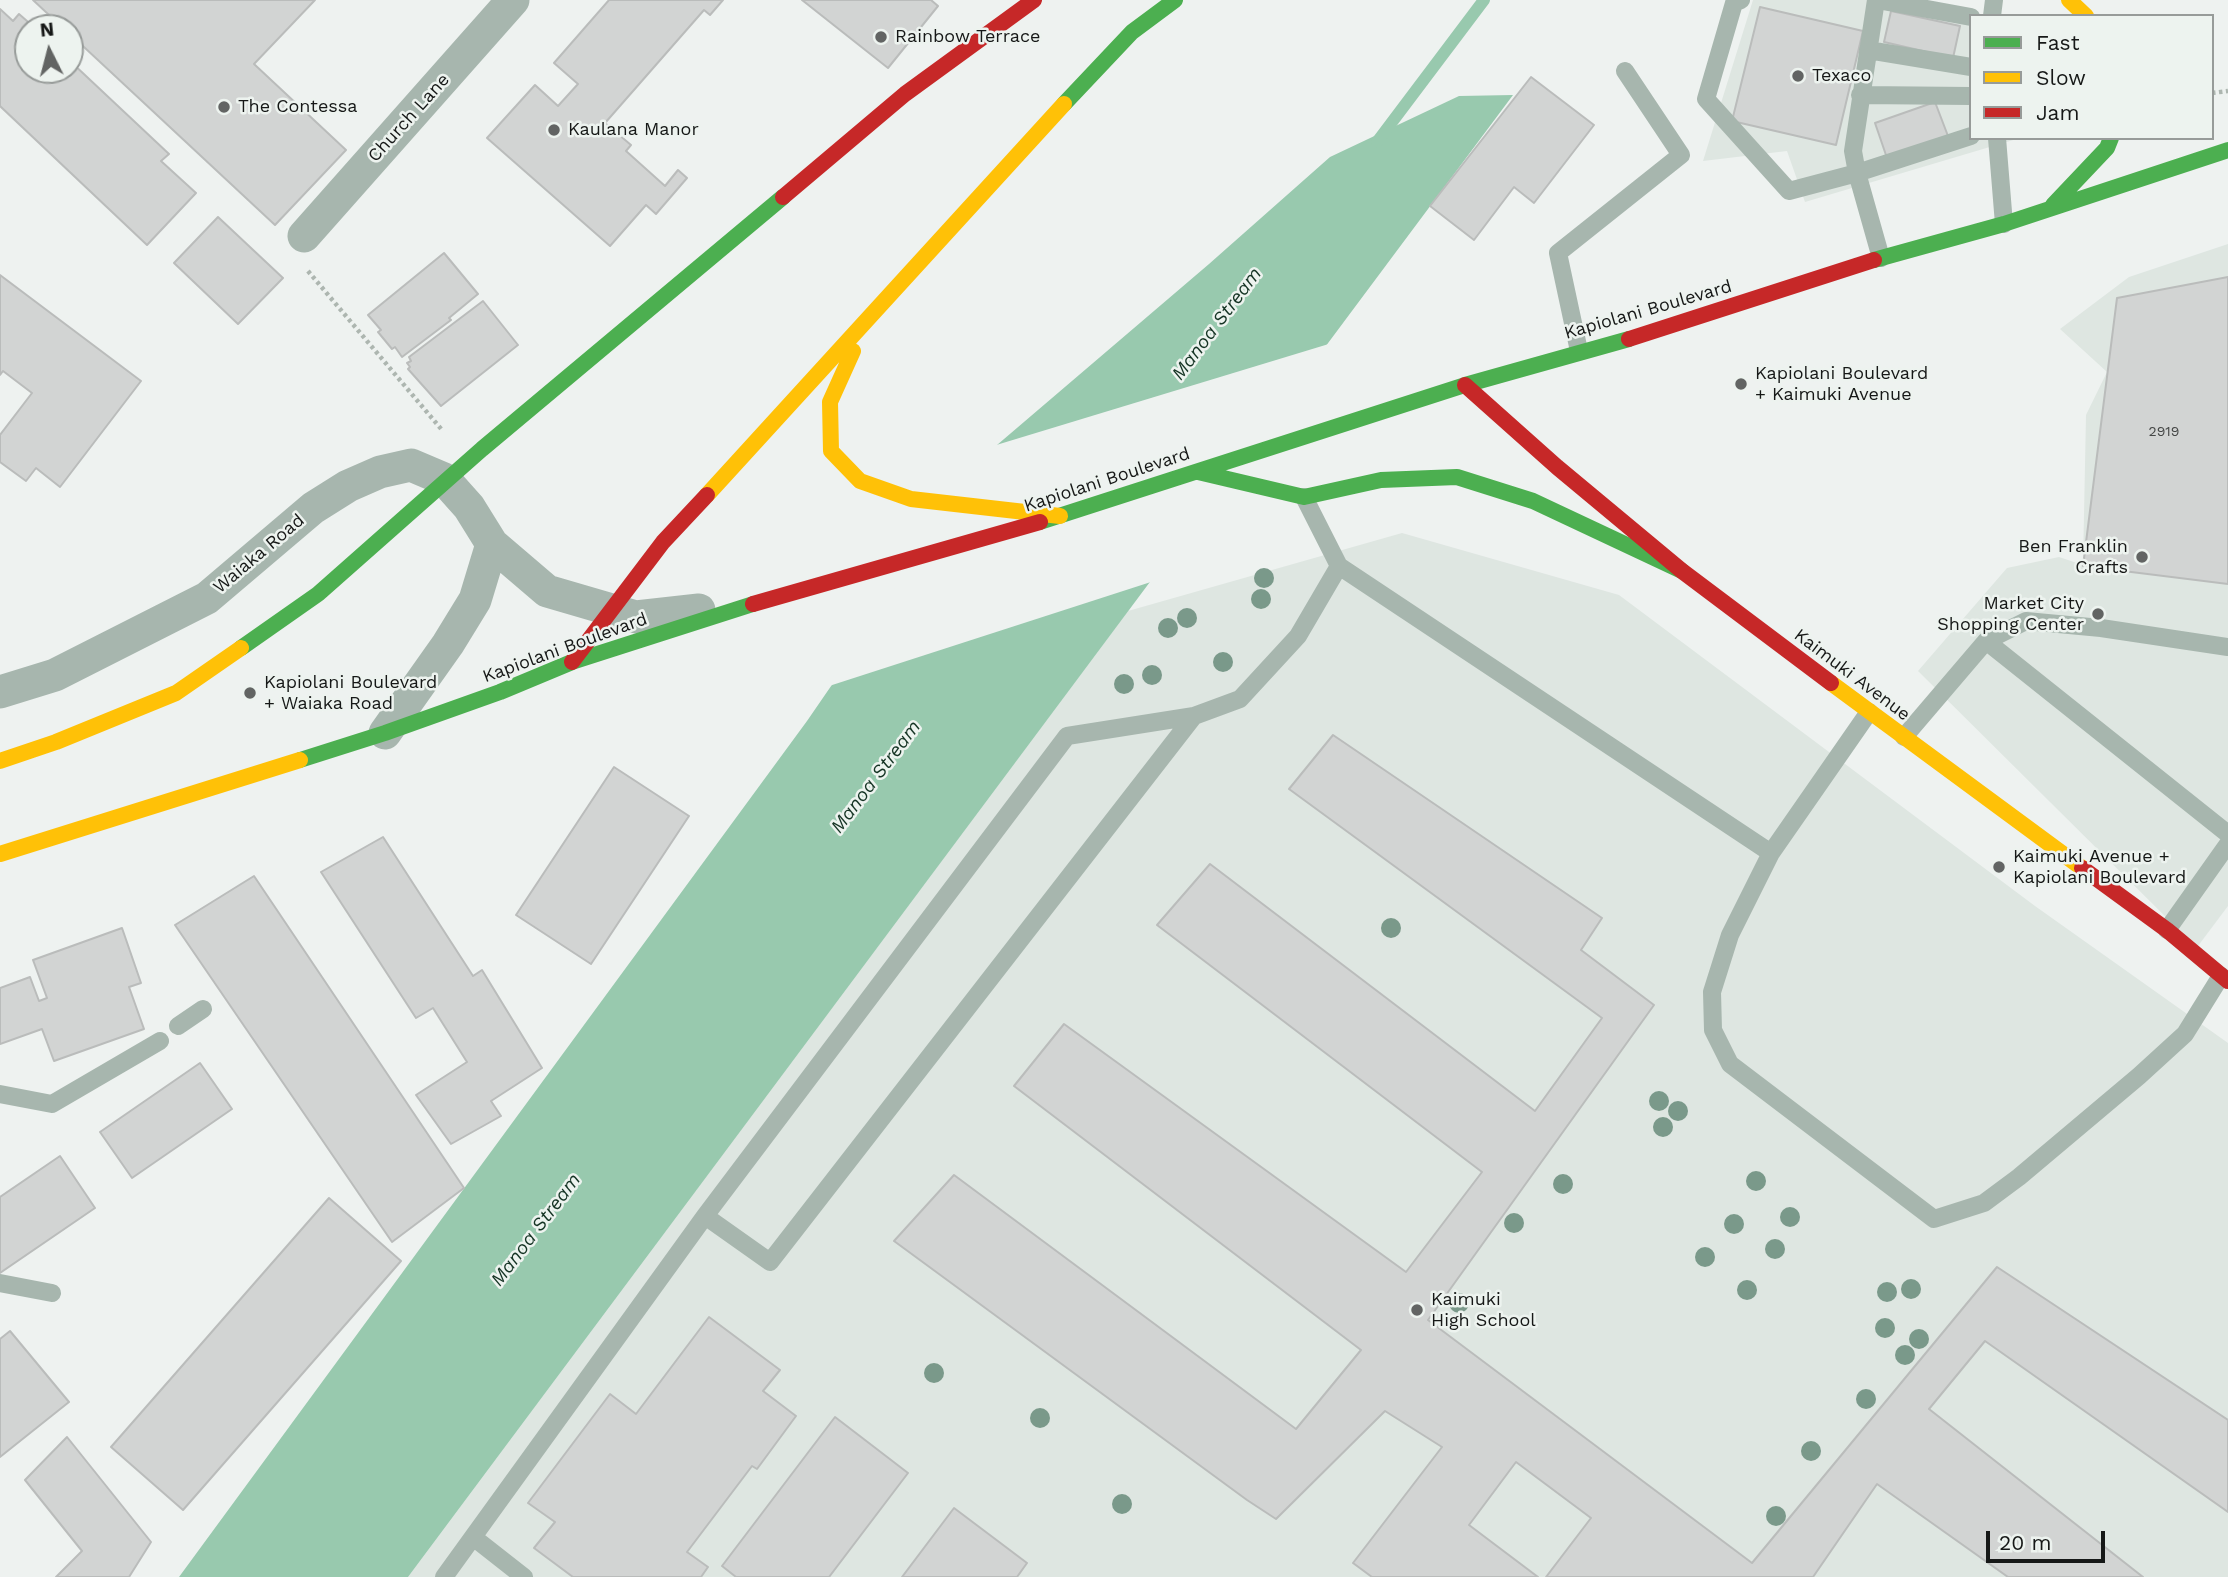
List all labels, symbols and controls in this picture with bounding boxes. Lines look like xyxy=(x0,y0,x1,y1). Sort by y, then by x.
north arrow xyxy=(14,14,84,84)
legend xyxy=(1969,14,2214,140)
text: N xyxy=(39,17,55,42)
place label: Rainbow Terrace xyxy=(895,26,1040,48)
marker: Rainbow Terrace xyxy=(873,29,889,45)
text: Fast xyxy=(2036,30,2080,55)
place label: Texaco xyxy=(1812,65,1871,87)
text: Slow xyxy=(2036,65,2086,90)
marker: Texaco xyxy=(1790,68,1806,84)
street label: Church Lane xyxy=(364,69,454,167)
place label: The Contessa xyxy=(238,96,357,118)
marker: The Contessa xyxy=(216,99,232,115)
text: Jam xyxy=(2036,100,2079,125)
place label: Kaulana Manor xyxy=(568,119,699,141)
marker: Kaulana Manor xyxy=(546,122,562,138)
water label: Manoa Stream xyxy=(1167,263,1267,385)
street label: Kapiolani Boulevard xyxy=(1562,276,1734,344)
place label: Kapiolani Boulevard + Kaimuki Avenue xyxy=(1755,363,1928,406)
marker: Kapiolani Boulevard + Kaimuki Avenue xyxy=(1733,376,1749,392)
house number: 2919 xyxy=(2149,424,2179,440)
street label: Kapiolani Boulevard xyxy=(1021,443,1193,517)
street label: Waiaka Road xyxy=(209,510,309,598)
place label: Ben Franklin Crafts xyxy=(2018,536,2128,578)
marker: Ben Franklin Crafts xyxy=(2134,549,2150,565)
place label: Market City Shopping Center xyxy=(1937,593,2084,636)
marker: Market City Shopping Center xyxy=(2090,606,2106,622)
street label: Kapiolani Boulevard xyxy=(480,608,650,688)
street label: Kaimuki Avenue xyxy=(1790,624,1914,726)
place label: Kapiolani Boulevard + Waiaka Road xyxy=(264,672,437,714)
marker: Kapiolani Boulevard + Waiaka Road xyxy=(242,685,258,701)
water label: Manoa Stream xyxy=(826,716,926,838)
place label: Kaimuki Avenue + Kapiolani Boulevard xyxy=(2013,846,2186,888)
marker: Kaimuki Avenue + Kapiolani Boulevard xyxy=(1991,859,2007,875)
water label: Manoa Stream xyxy=(486,1169,586,1291)
place label: Kaimuki High School xyxy=(1431,1289,1536,1332)
marker: Kaimuki High School xyxy=(1409,1302,1425,1318)
scale bar xyxy=(1990,1518,2109,1562)
text: 20 m xyxy=(1999,1530,2051,1555)

